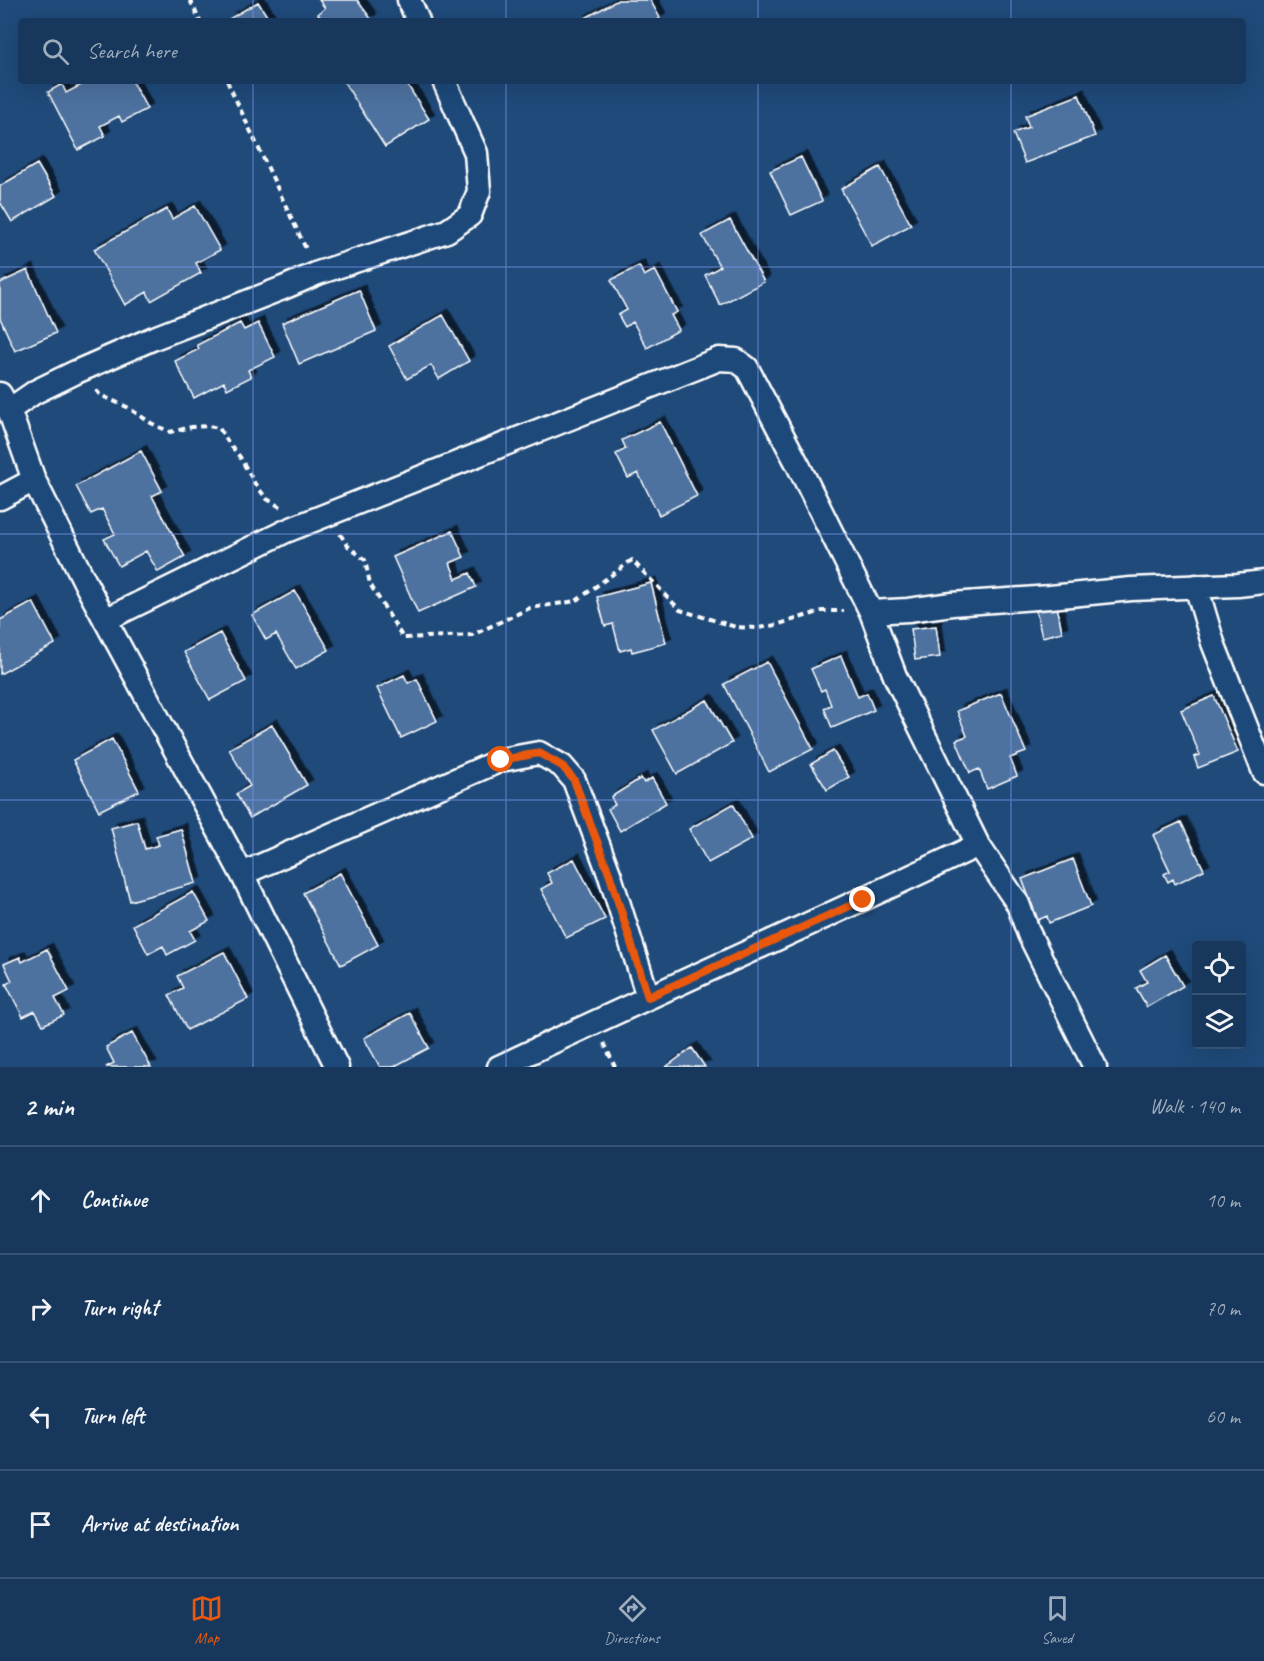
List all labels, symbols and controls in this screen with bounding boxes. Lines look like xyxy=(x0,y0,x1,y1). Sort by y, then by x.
search box xyxy=(18,18,1246,84)
icon: search xyxy=(39,35,72,68)
text: Search here xyxy=(87,37,177,65)
route start xyxy=(487,746,513,772)
route end xyxy=(849,886,875,912)
map controls xyxy=(1192,941,1246,1049)
button: locate xyxy=(1192,941,1246,995)
button: layers xyxy=(1192,995,1246,1049)
text: 2 min xyxy=(24,1090,74,1123)
text: Walk · 140 m xyxy=(1150,1094,1240,1119)
icon: ahead xyxy=(24,1184,57,1217)
text: Continue xyxy=(81,1186,147,1214)
text: 10 m xyxy=(1206,1188,1240,1213)
icon: right xyxy=(24,1292,57,1325)
text: Turn right xyxy=(81,1294,158,1322)
text: 70 m xyxy=(1206,1296,1240,1321)
icon: left xyxy=(24,1400,57,1433)
text: Turn left xyxy=(81,1402,145,1430)
text: 60 m xyxy=(1206,1404,1240,1429)
icon: arrive xyxy=(24,1508,57,1541)
text: Arrive at destination xyxy=(81,1510,238,1538)
tab: Map xyxy=(190,1592,223,1648)
tab: Directions xyxy=(604,1592,660,1648)
tab: Saved xyxy=(1041,1592,1074,1648)

